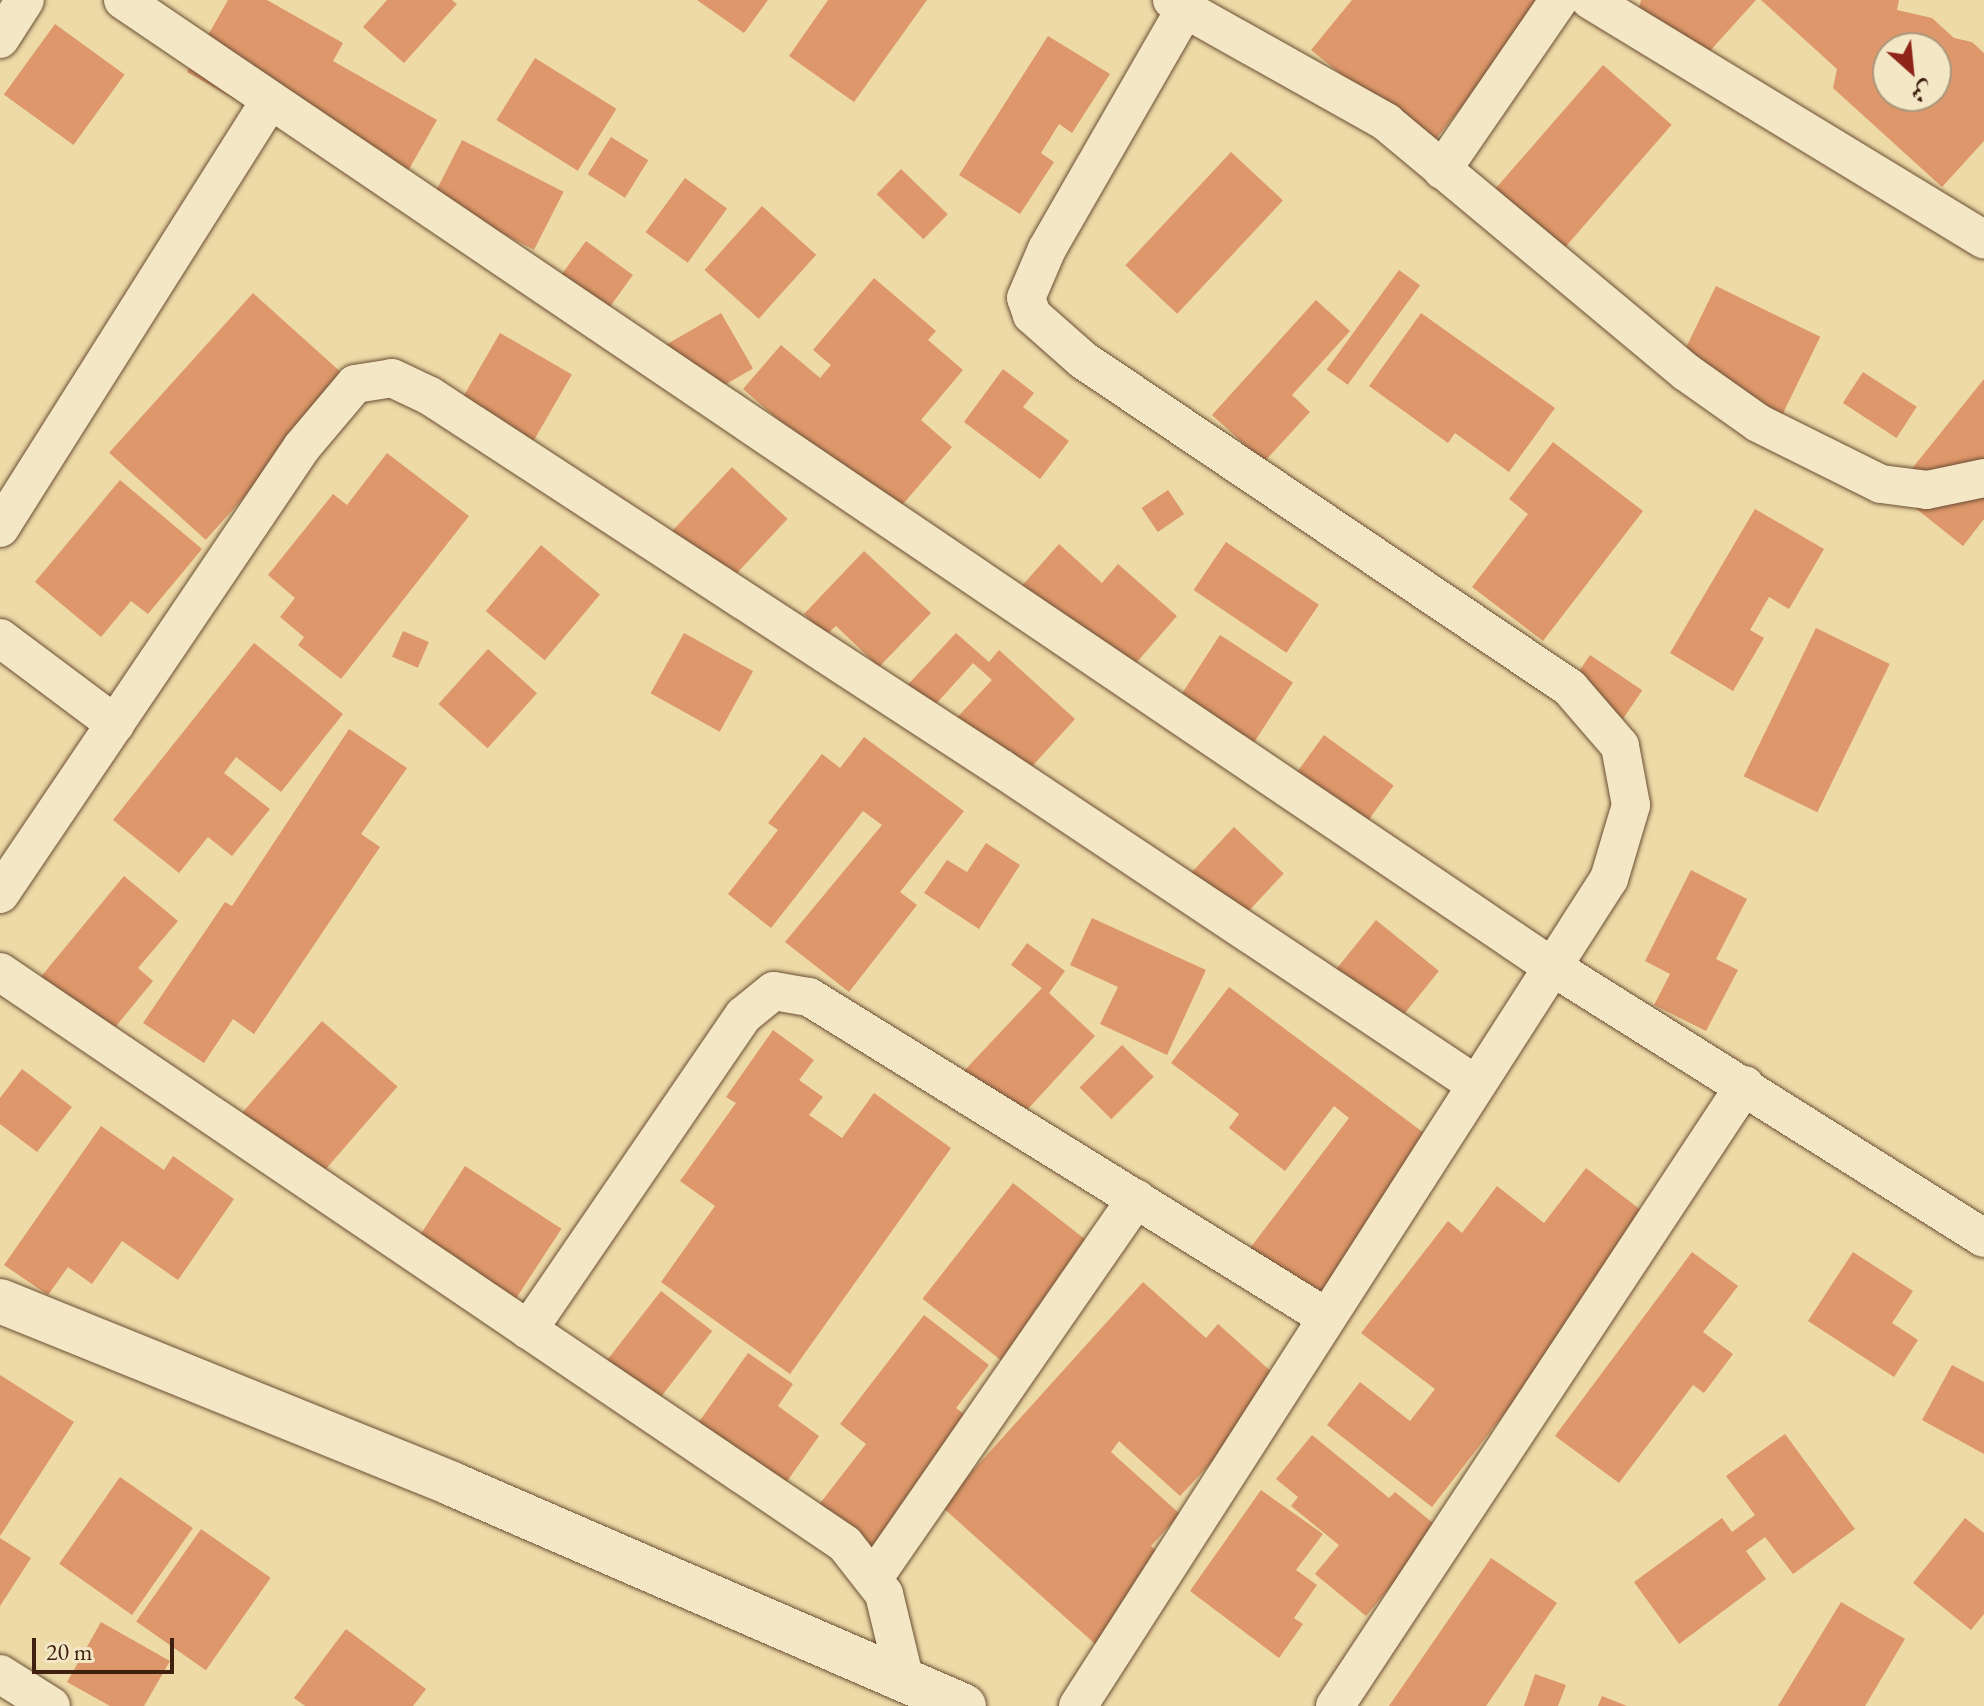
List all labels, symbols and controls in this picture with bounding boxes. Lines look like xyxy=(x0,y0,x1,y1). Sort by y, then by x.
north arrow xyxy=(1872,32,1952,112)
text: ش xyxy=(1906,74,1939,110)
scale bar xyxy=(36,1622,178,1672)
text: 20 m xyxy=(46,1636,93,1667)

